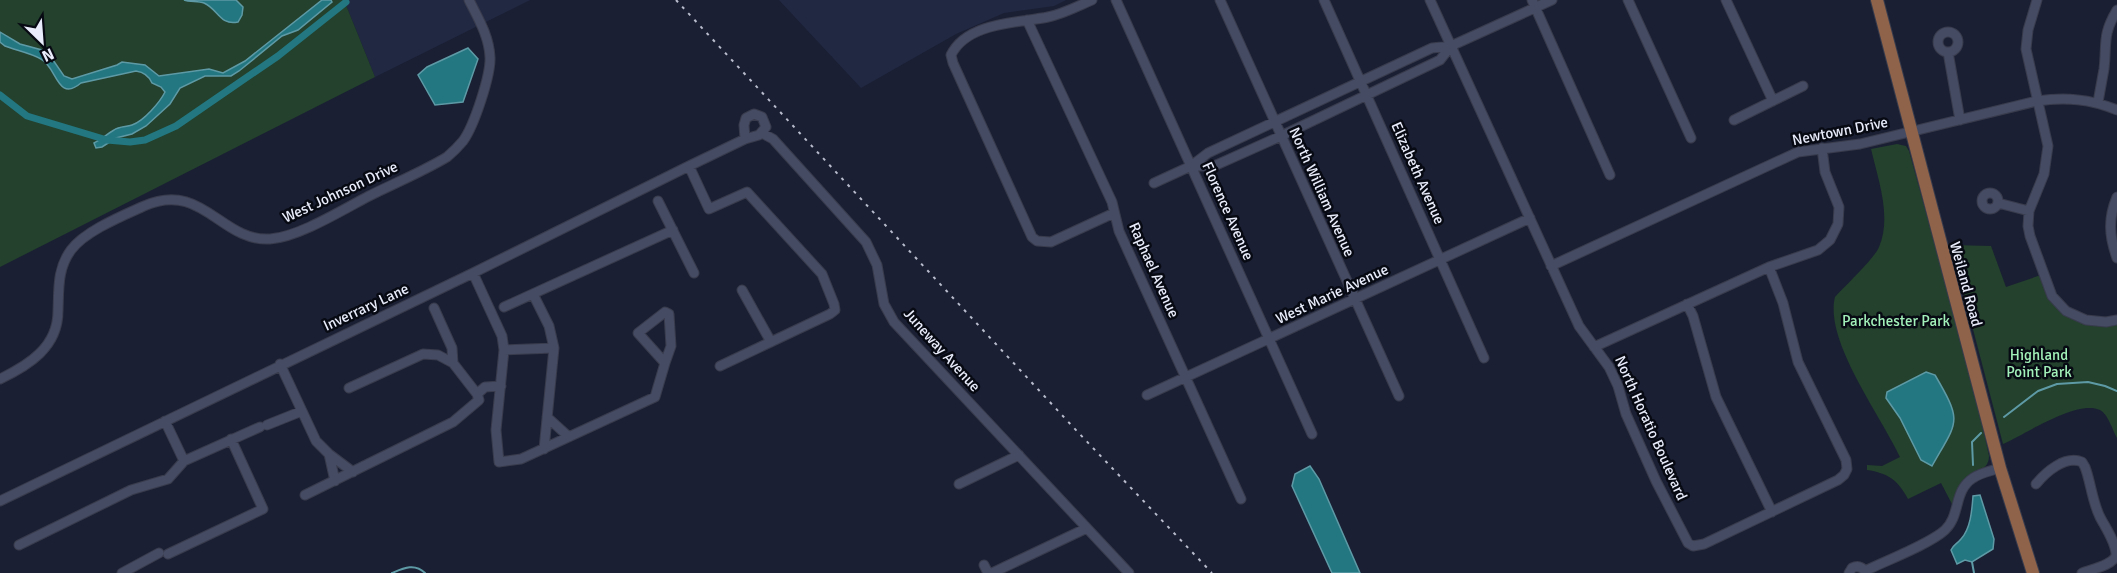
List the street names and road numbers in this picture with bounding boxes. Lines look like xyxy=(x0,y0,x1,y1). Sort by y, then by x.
street label: Newtown Drive xyxy=(1791,113,1889,149)
street label: Elizabeth Avenue xyxy=(1387,119,1449,227)
street label: North William Avenue xyxy=(1285,124,1359,260)
street label: West Johnson Drive xyxy=(280,157,400,227)
street label: Florence Avenue xyxy=(1198,159,1258,263)
street label: Raphael Avenue xyxy=(1125,220,1183,320)
street label: Weiland Road xyxy=(1946,240,1986,329)
street label: West Marie Avenue xyxy=(1273,260,1391,328)
street label: Inverrary Lane xyxy=(320,279,412,335)
street label: Juneway Avenue xyxy=(900,305,984,395)
street label: North Horatio Boulevard xyxy=(1611,353,1691,503)

